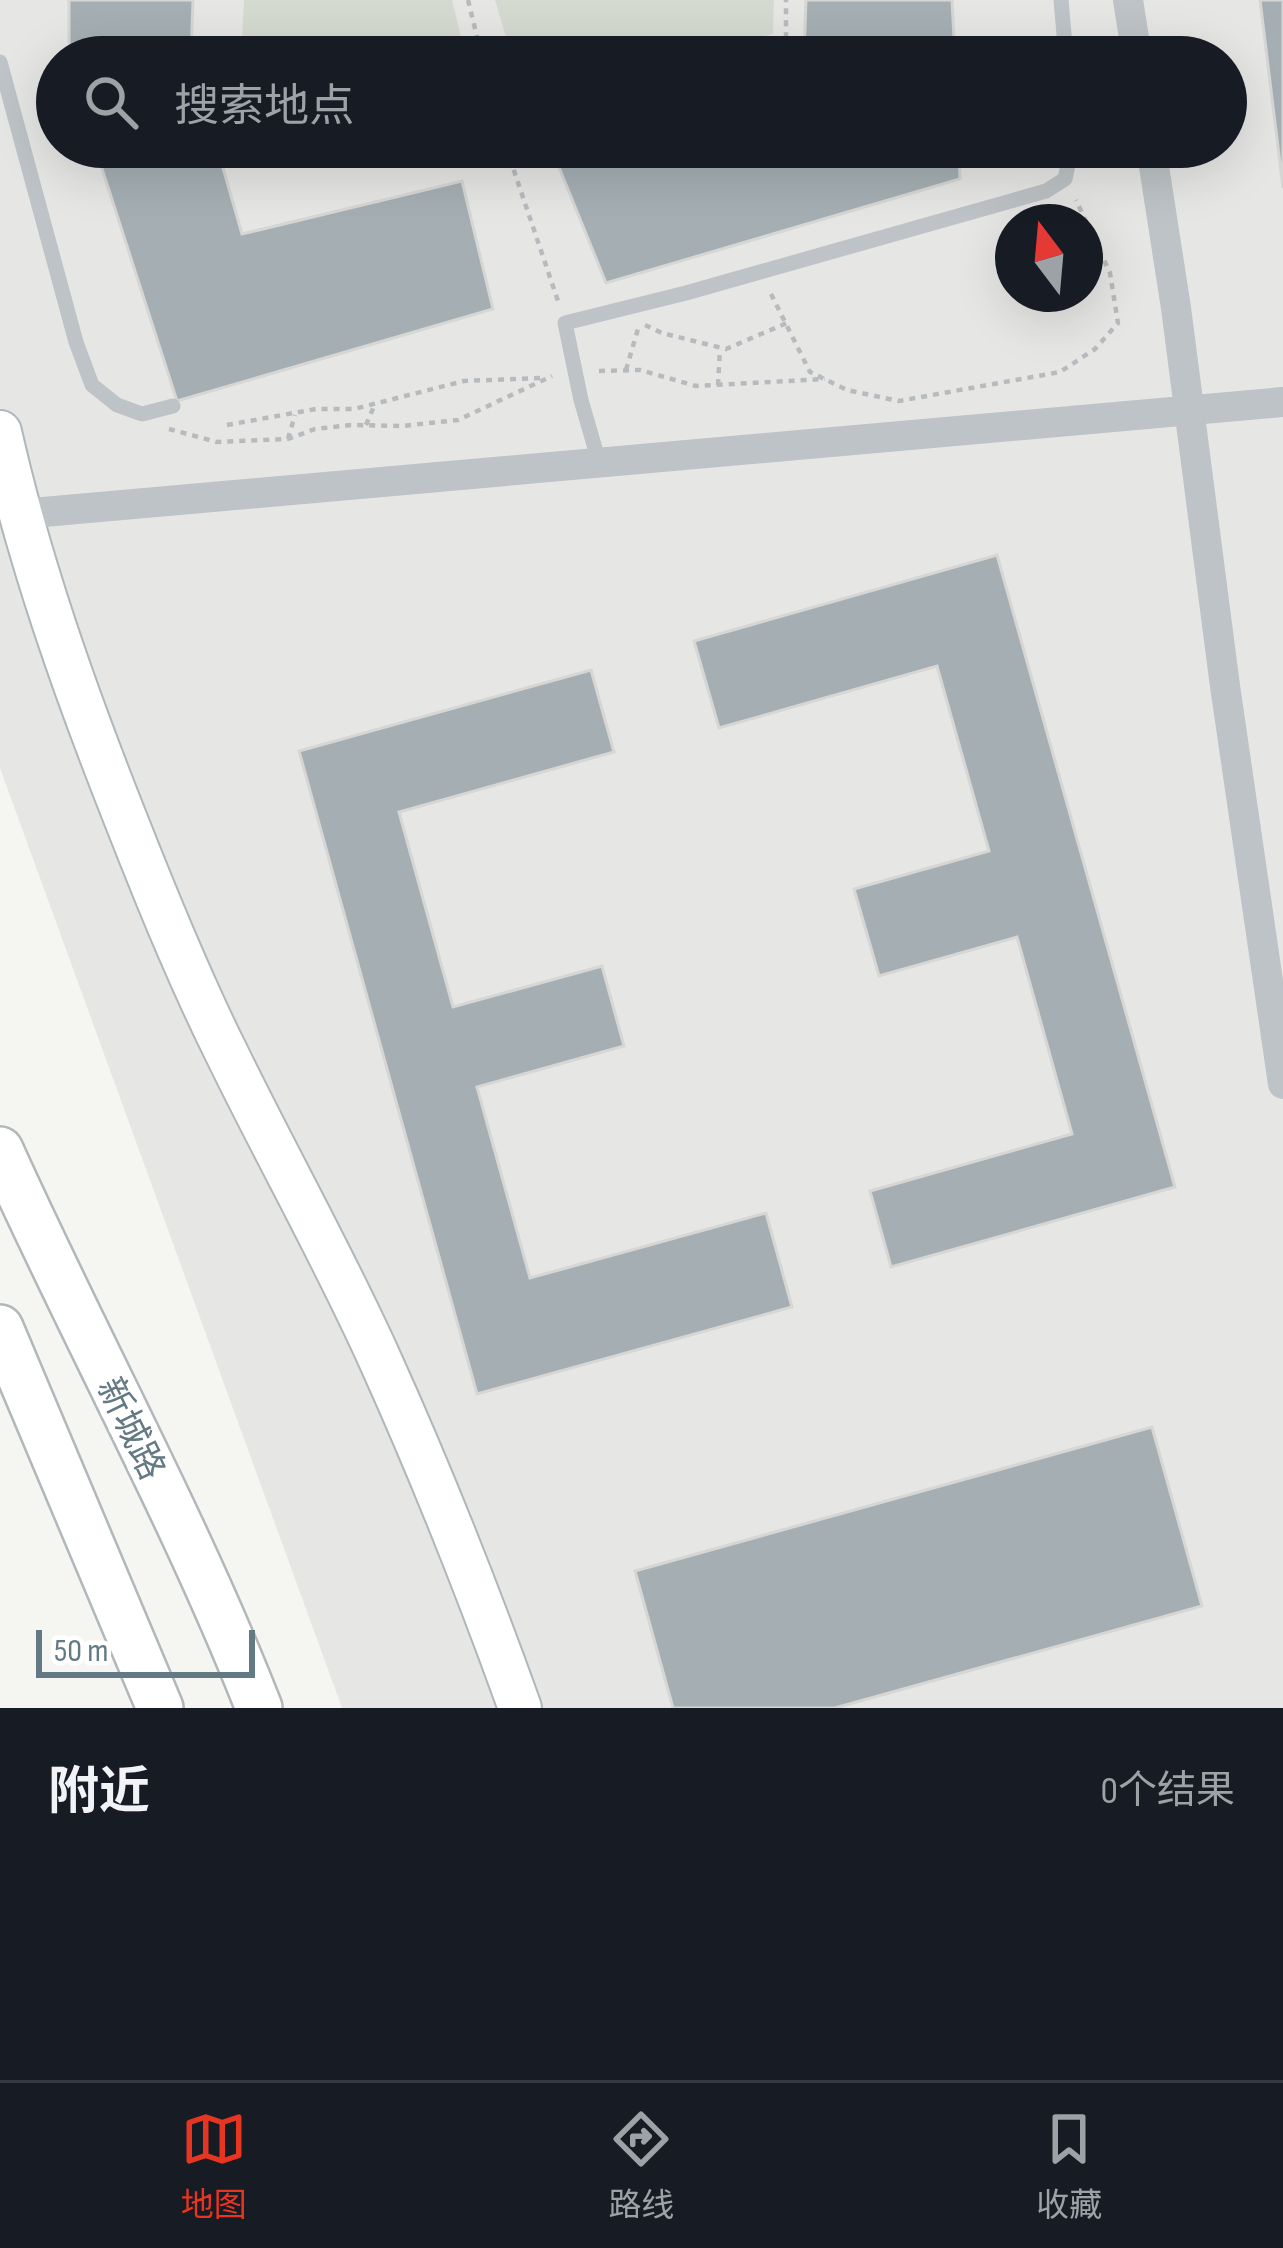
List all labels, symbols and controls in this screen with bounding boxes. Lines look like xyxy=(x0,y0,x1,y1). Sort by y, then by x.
search box xyxy=(36,36,1247,168)
icon: search xyxy=(78,69,144,135)
text: 搜索地点 xyxy=(174,80,354,135)
north arrow xyxy=(995,204,1103,312)
street label: 新城路 xyxy=(87,1371,173,1487)
scale bar xyxy=(36,1624,255,1677)
text: 50 m xyxy=(54,1631,108,1671)
text: 附近 xyxy=(48,1762,150,1823)
text: 0个结果 xyxy=(1101,1768,1235,1815)
tab: 地图 xyxy=(181,2106,247,2226)
tab: 路线 xyxy=(608,2106,674,2226)
tab: 收藏 xyxy=(1036,2106,1102,2226)

